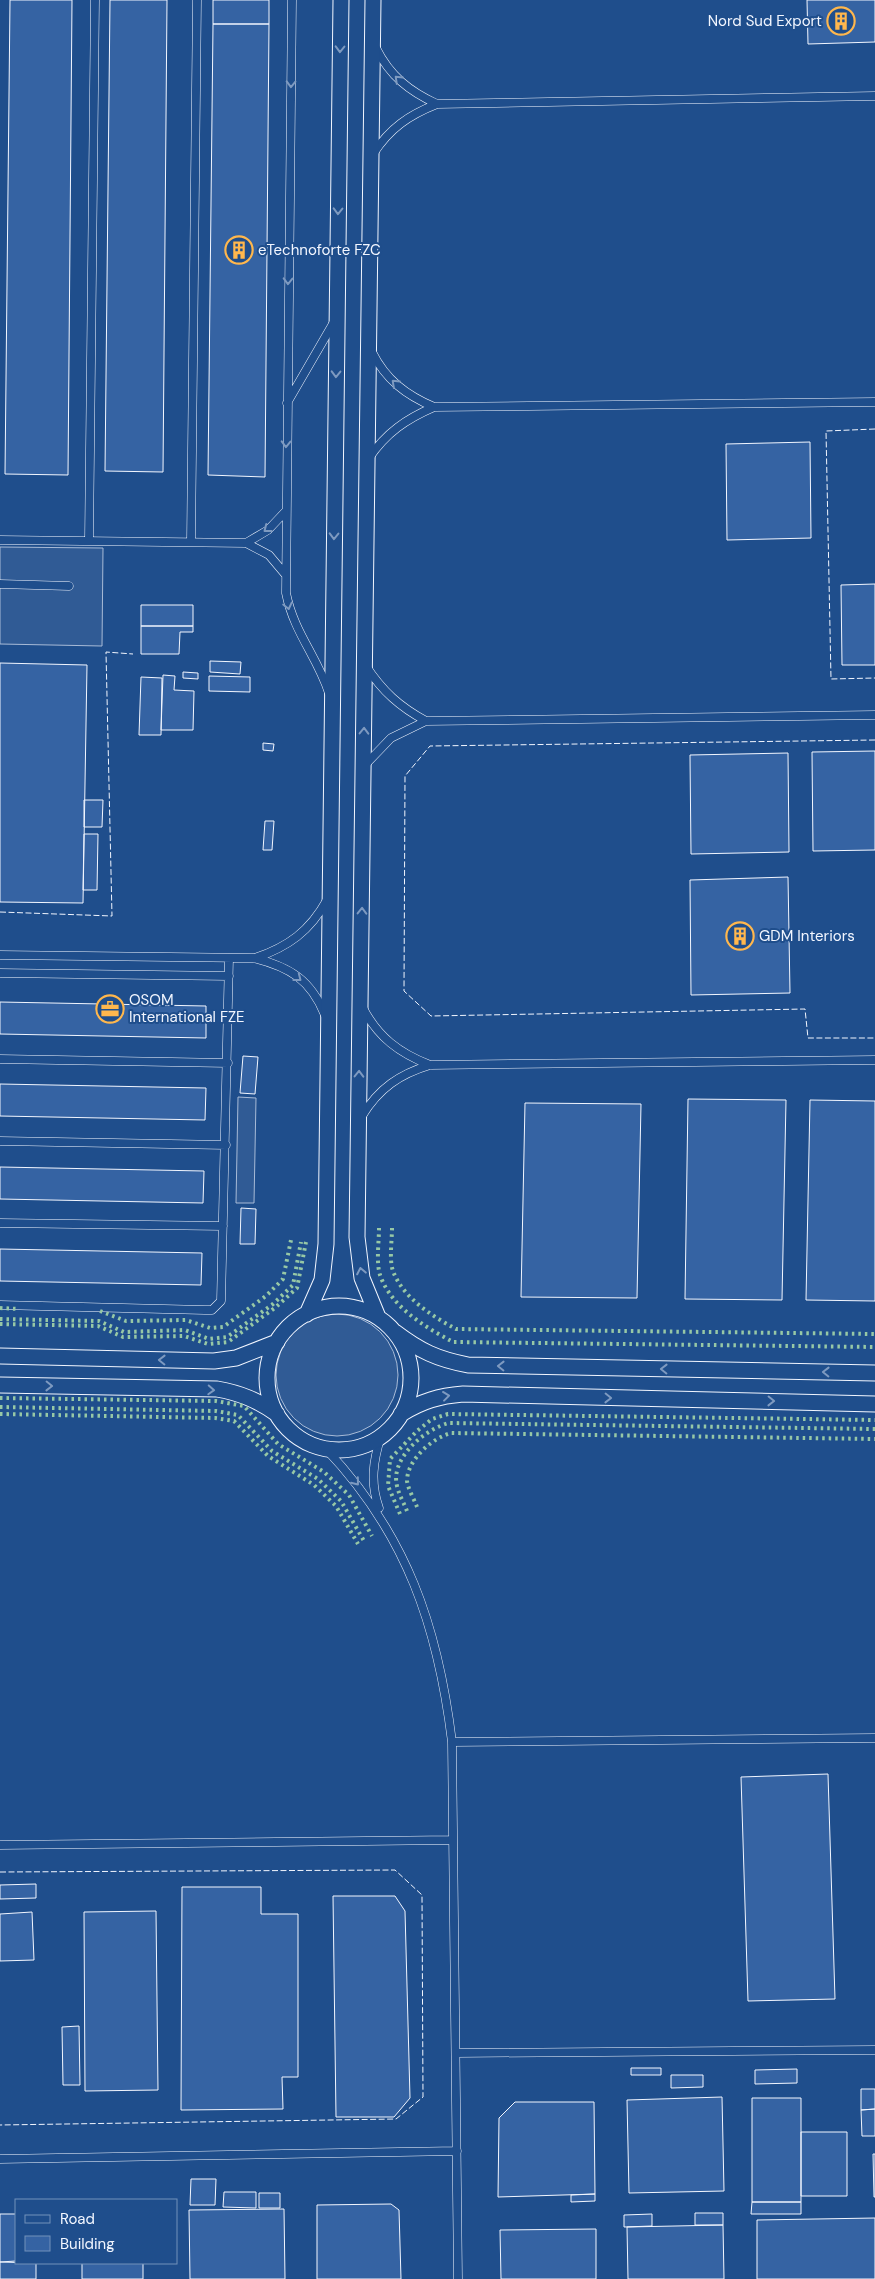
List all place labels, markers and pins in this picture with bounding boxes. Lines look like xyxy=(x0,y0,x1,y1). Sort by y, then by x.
building icon: Nord Sud Export xyxy=(826,6,856,36)
place label: Nord Sud Export xyxy=(708,11,822,31)
building icon: eTechnoforte FZC xyxy=(224,235,254,265)
place label: eTechnoforte FZC xyxy=(258,240,381,260)
building icon: GDM Interiors xyxy=(725,921,755,951)
place label: GDM Interiors xyxy=(759,926,855,946)
place label: OSOM International FZE xyxy=(129,990,245,1027)
office icon: OSOM International FZE xyxy=(95,994,125,1024)

